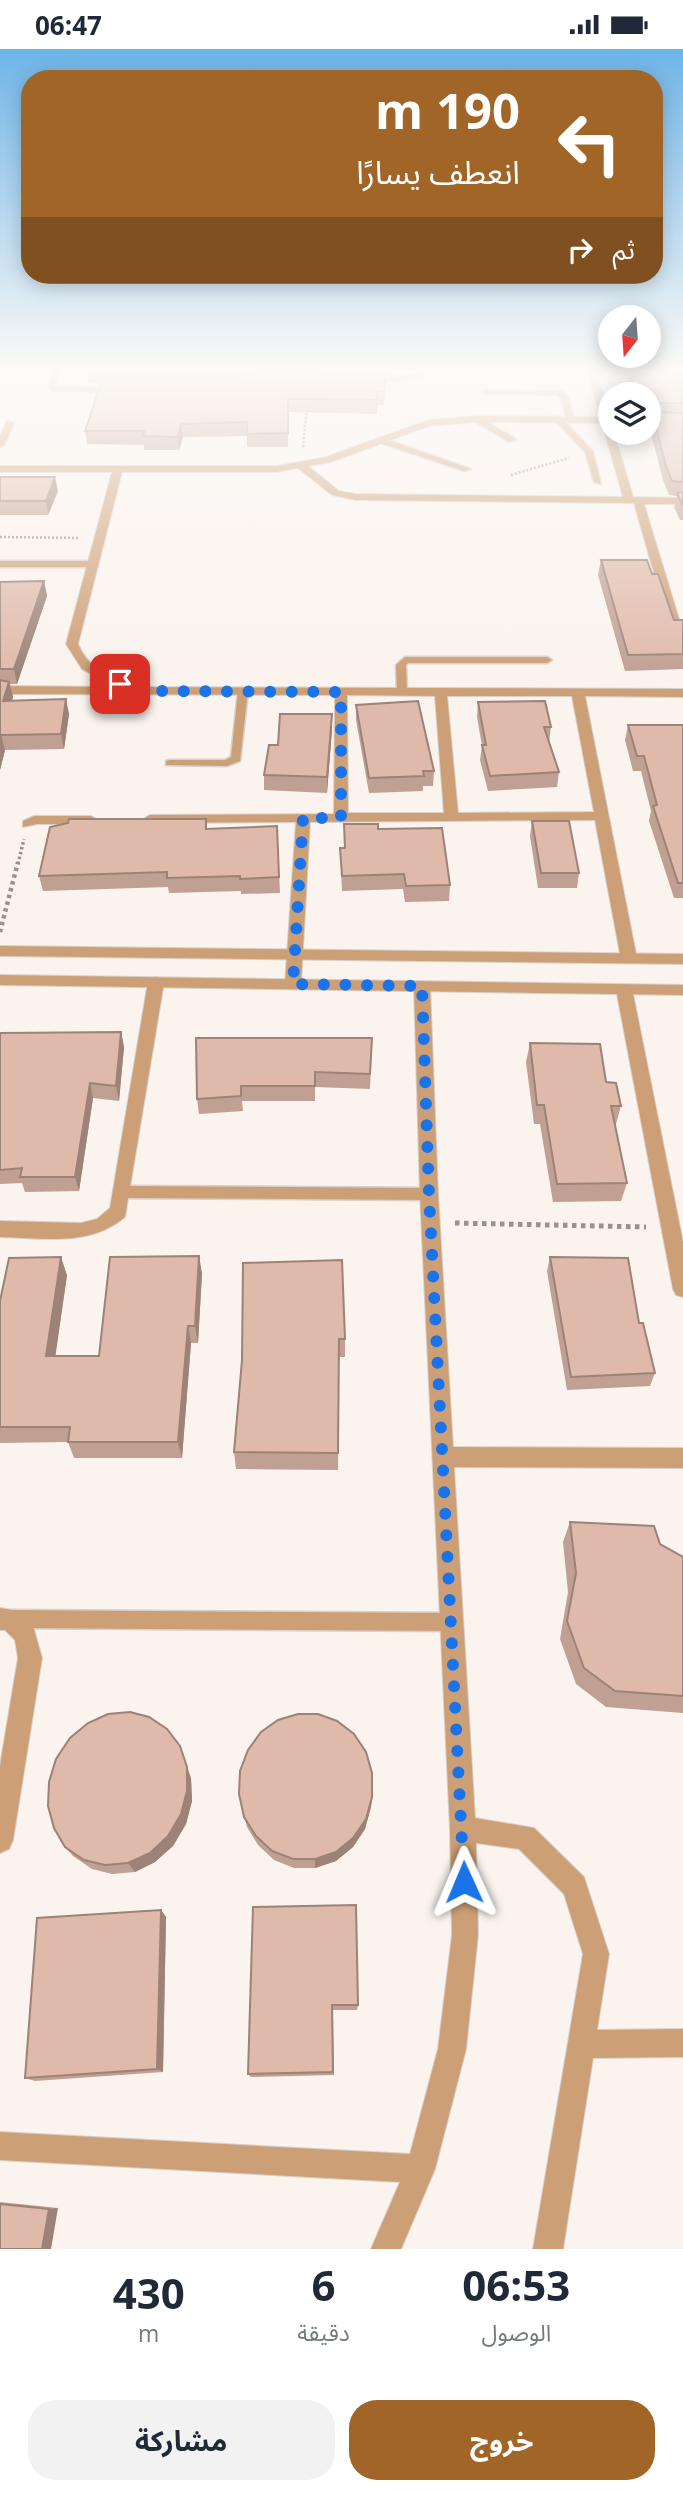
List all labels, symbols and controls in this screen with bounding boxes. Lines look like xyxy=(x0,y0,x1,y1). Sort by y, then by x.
text: 06:47 xyxy=(35,7,102,43)
text: 190 m xyxy=(375,77,520,143)
icon: left xyxy=(544,98,635,189)
text: انعطف يسارًا xyxy=(356,150,520,193)
icon: right xyxy=(561,231,599,269)
text: ثم xyxy=(613,231,635,267)
north arrow xyxy=(598,305,662,367)
map controls xyxy=(598,305,661,445)
button: layers xyxy=(598,382,661,445)
pin xyxy=(90,654,150,714)
icon: arrive xyxy=(101,665,139,703)
position arrow xyxy=(427,1845,501,1919)
text: 6 xyxy=(311,2256,336,2313)
text: 06:53 xyxy=(462,2256,570,2313)
text: 430 xyxy=(113,2264,185,2321)
text: دقيقة xyxy=(297,2316,350,2348)
text: الوصول xyxy=(481,2316,551,2348)
text: m xyxy=(138,2317,159,2349)
button: مشاركة xyxy=(28,2400,335,2480)
button: خروج xyxy=(349,2400,655,2480)

